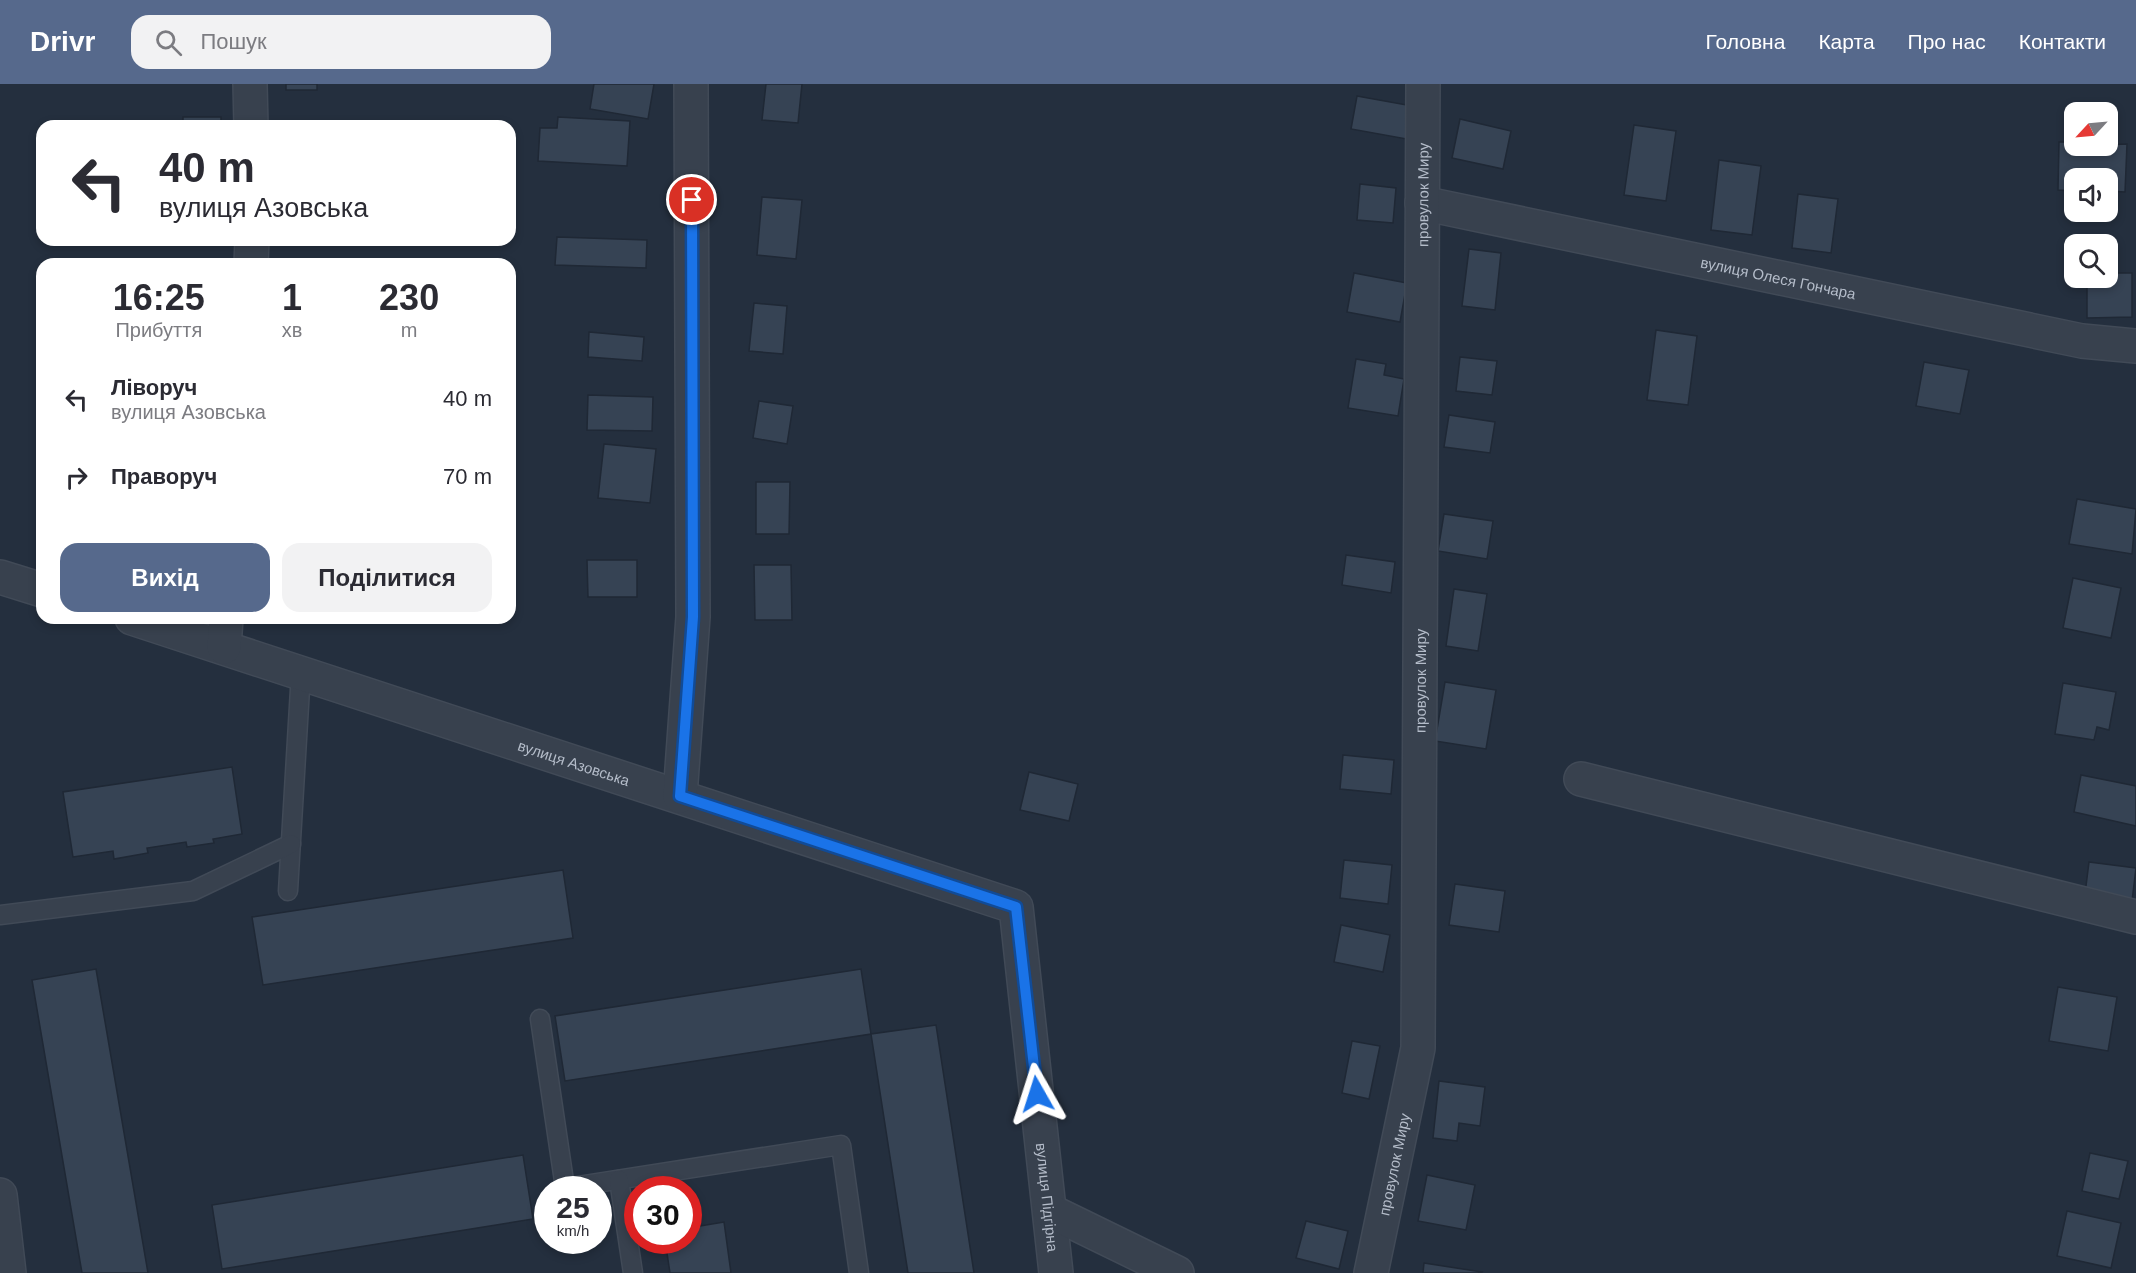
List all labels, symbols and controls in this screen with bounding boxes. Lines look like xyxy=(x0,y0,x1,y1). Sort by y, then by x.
search box xyxy=(131,15,551,69)
text: Drivr xyxy=(30,26,95,57)
icon: search xyxy=(152,26,185,59)
text: Пошук xyxy=(200,29,267,54)
text: Головна xyxy=(1706,30,1785,53)
text: Карта xyxy=(1818,30,1875,53)
text: Про нас xyxy=(1908,30,1986,53)
text: Контакти xyxy=(2019,30,2106,53)
north arrow xyxy=(2064,102,2118,156)
map controls xyxy=(2064,102,2118,288)
street label: провулок Миру xyxy=(1414,142,1431,247)
icon: left xyxy=(60,144,138,222)
text: 40 m xyxy=(159,144,255,191)
button: sound xyxy=(2064,168,2118,222)
pin xyxy=(666,174,717,225)
icon: arrive xyxy=(675,183,708,216)
text: вулиця Азовська xyxy=(159,193,368,223)
button: search xyxy=(2064,234,2118,288)
street label: вулиця Олеся Гончара xyxy=(1699,253,1858,302)
text: 16:25 xyxy=(113,277,205,318)
text: 1 xyxy=(282,277,302,318)
text: 230 xyxy=(379,277,439,318)
text: Прибуття xyxy=(115,319,202,341)
text: хв xyxy=(282,319,302,341)
text: m xyxy=(401,319,417,341)
text: Ліворуч xyxy=(111,375,197,400)
icon: left xyxy=(60,383,93,416)
text: 40 m xyxy=(443,386,492,411)
text: вулиця Азовська xyxy=(111,401,266,423)
icon: right xyxy=(60,461,93,494)
text: Праворуч xyxy=(111,464,217,489)
text: 70 m xyxy=(443,464,492,489)
button: Вихід xyxy=(60,543,270,612)
button: Поділитися xyxy=(282,543,492,612)
street label: провулок Миру xyxy=(1411,628,1429,733)
street label: вулиця Азовська xyxy=(516,736,633,789)
position arrow xyxy=(1005,1062,1069,1126)
street label: провулок Миру xyxy=(1375,1111,1413,1217)
street label: вулиця Підгірна xyxy=(1033,1142,1062,1253)
speed limit sign: 30 xyxy=(624,1176,702,1254)
text: 25 xyxy=(556,1191,590,1224)
text: km/h xyxy=(557,1222,589,1239)

